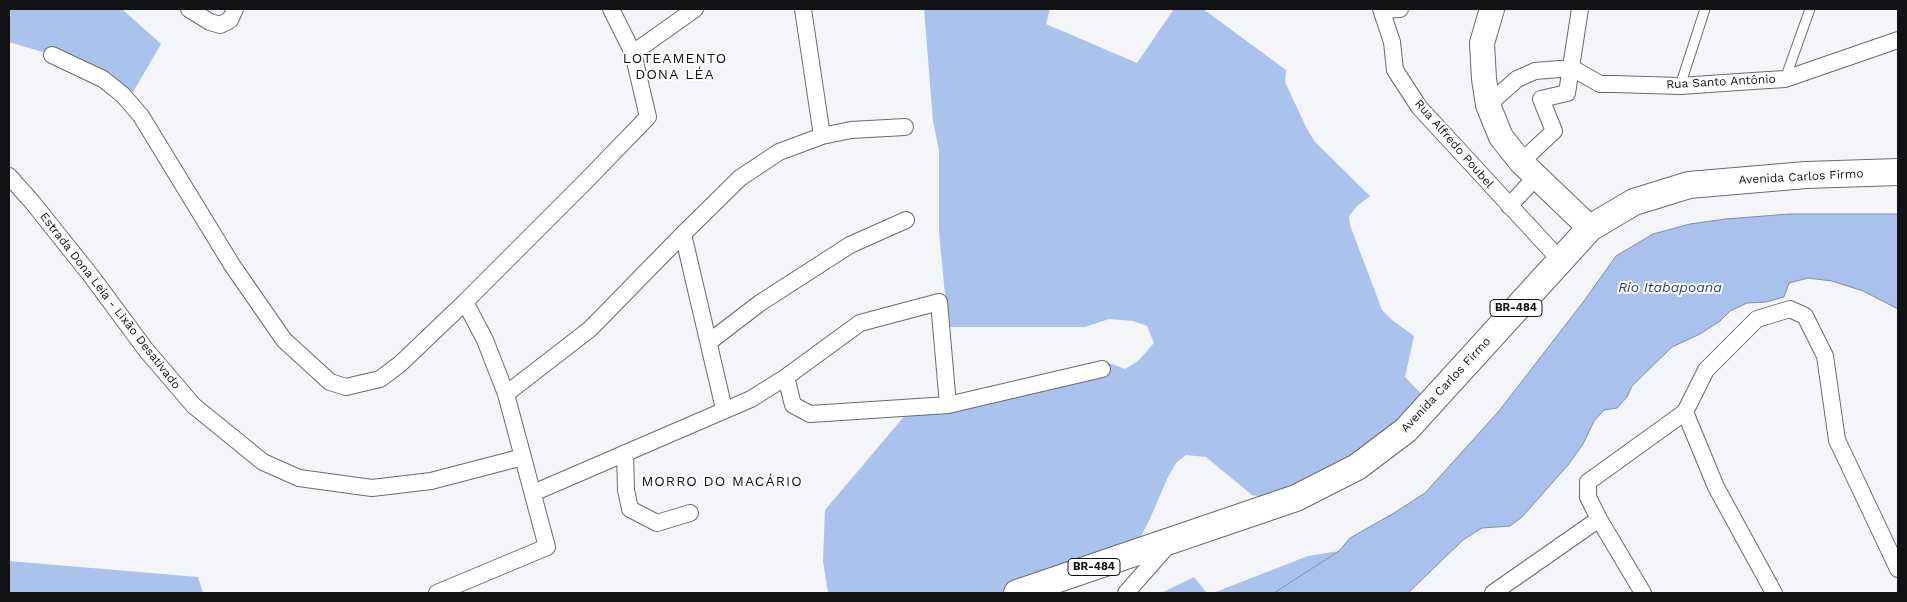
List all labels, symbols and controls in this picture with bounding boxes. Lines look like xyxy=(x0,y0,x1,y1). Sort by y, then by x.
district label: LOTEAMENTO DONA LÉA xyxy=(621,51,729,84)
street label: Rua Santo Antônio xyxy=(1666,72,1776,92)
street label: Rua Alfredo Poubel xyxy=(1412,97,1496,191)
street label: Avenida Carlos Firmo xyxy=(1738,167,1864,187)
street label: Estrada Dona Leia - Lixão Desativado xyxy=(37,210,183,392)
water label: Rio Itabapoana xyxy=(1618,280,1722,296)
road number: BR-484 xyxy=(1490,300,1542,316)
street label: Avenida Carlos Firmo xyxy=(1398,334,1494,436)
district label: MORRO DO MACÁRIO xyxy=(639,474,805,490)
road number: BR-484 xyxy=(1068,558,1120,576)

